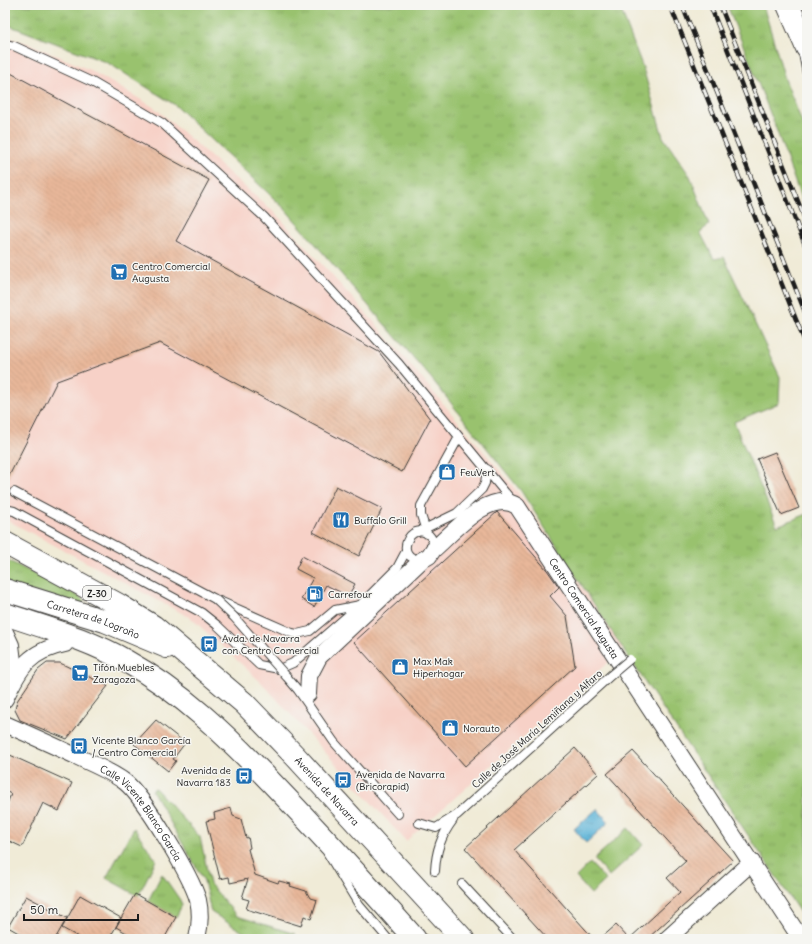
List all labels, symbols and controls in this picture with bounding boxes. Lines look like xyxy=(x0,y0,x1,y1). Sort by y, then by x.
place label: Centro Comercial Augusta xyxy=(132,260,210,285)
supermarket icon: Centro Comercial Augusta xyxy=(109,262,129,282)
shop icon: FeuVert xyxy=(437,462,457,482)
place label: FeuVert xyxy=(460,466,495,479)
restaurant icon: Buffalo Grill xyxy=(331,510,351,530)
place label: Buffalo Grill xyxy=(354,514,407,527)
street label: Centro Comercial Augusta xyxy=(546,555,622,662)
fuel station icon: Carrefour xyxy=(305,584,325,604)
road number: Z-30 xyxy=(83,586,111,600)
place label: Carrefour xyxy=(328,588,372,601)
street label: Carretera de Logroño xyxy=(45,597,142,641)
place label: Avda. de Navarra con Centro Comercial xyxy=(222,632,319,657)
bus stop icon: Avda. de Navarra con Centro Comercial xyxy=(199,634,219,654)
place label: Max Mak Hiperhogar xyxy=(413,655,464,680)
shop icon: Max Mak Hiperhogar xyxy=(390,657,410,677)
place label: Tifón Muebles Zaragoza xyxy=(93,661,155,686)
supermarket icon: Tifón Muebles Zaragoza xyxy=(70,663,90,683)
street label: Calle de José María Lemiñana y Alfaro xyxy=(469,667,605,791)
shop icon: Norauto xyxy=(440,718,460,738)
place label: Norauto xyxy=(463,722,500,735)
place label: Vicente Blanco García / Centro Comercial xyxy=(92,734,191,759)
bus stop icon: Vicente Blanco García / Centro Comercial xyxy=(69,736,89,756)
street label: Avenida de Navarra xyxy=(292,754,362,828)
street label: Calle Vicente Blanco García xyxy=(98,762,185,864)
place label: Avenida de Navarra 183 xyxy=(176,764,231,789)
bus stop icon: Avenida de Navarra 183 xyxy=(234,766,254,786)
place label: Avenida de Navarra (Bricorapid) xyxy=(356,768,445,793)
bus stop icon: Avenida de Navarra (Bricorapid) xyxy=(333,770,353,790)
scale bar xyxy=(24,896,138,922)
text: 50 m xyxy=(30,902,59,917)

